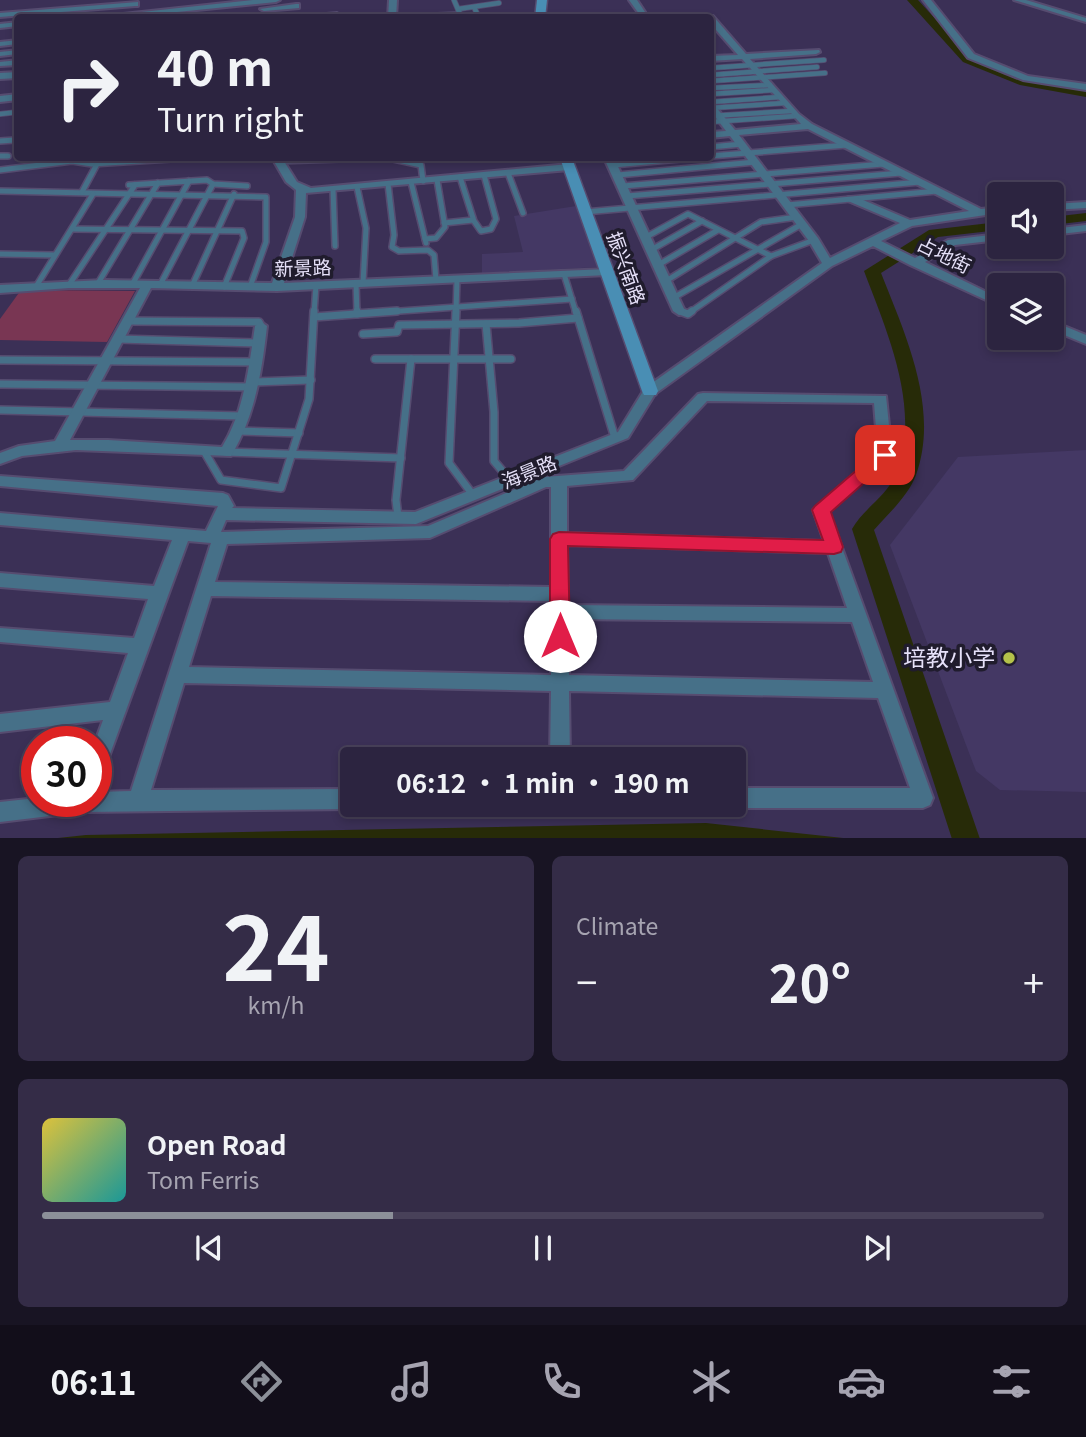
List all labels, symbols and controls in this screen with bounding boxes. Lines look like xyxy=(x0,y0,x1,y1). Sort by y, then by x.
text: 40 m xyxy=(157,29,273,100)
icon: right xyxy=(42,42,133,133)
text: Turn right xyxy=(157,95,304,141)
map controls xyxy=(987,182,1064,350)
button: sound xyxy=(987,182,1064,259)
street label: 振兴南路 xyxy=(602,227,653,308)
street label: 占地街 xyxy=(913,229,976,278)
street label: 新景路 xyxy=(274,252,332,281)
button: layers xyxy=(987,273,1064,350)
pin xyxy=(855,425,915,485)
icon: arrive xyxy=(866,436,904,474)
street label: 海景路 xyxy=(497,447,560,494)
position arrow xyxy=(523,599,597,673)
place label: 培教小学 xyxy=(903,639,995,673)
marker: 培教小学 xyxy=(1001,650,1017,666)
speed limit sign: 30 xyxy=(21,726,112,817)
text: 06:12 · 1 min · 190 m xyxy=(396,763,690,800)
text: 24 xyxy=(222,875,330,1007)
text: Climate xyxy=(576,908,658,942)
text: 20° xyxy=(769,943,851,1018)
text: − xyxy=(576,953,597,1008)
text: + xyxy=(1023,953,1044,1008)
text: km/h xyxy=(248,987,304,1021)
text: Open Road xyxy=(147,1125,287,1162)
text: Tom Ferris xyxy=(147,1162,259,1196)
icon: previous xyxy=(190,1229,228,1267)
icon: pause xyxy=(524,1229,562,1267)
icon: next xyxy=(858,1229,896,1267)
icon: directions xyxy=(237,1357,286,1406)
icon: music xyxy=(387,1357,436,1406)
icon: phone xyxy=(537,1357,586,1406)
icon: climate xyxy=(687,1357,736,1406)
icon: car xyxy=(837,1357,886,1406)
icon: filters xyxy=(987,1357,1036,1406)
text: 06:11 xyxy=(50,1358,136,1404)

